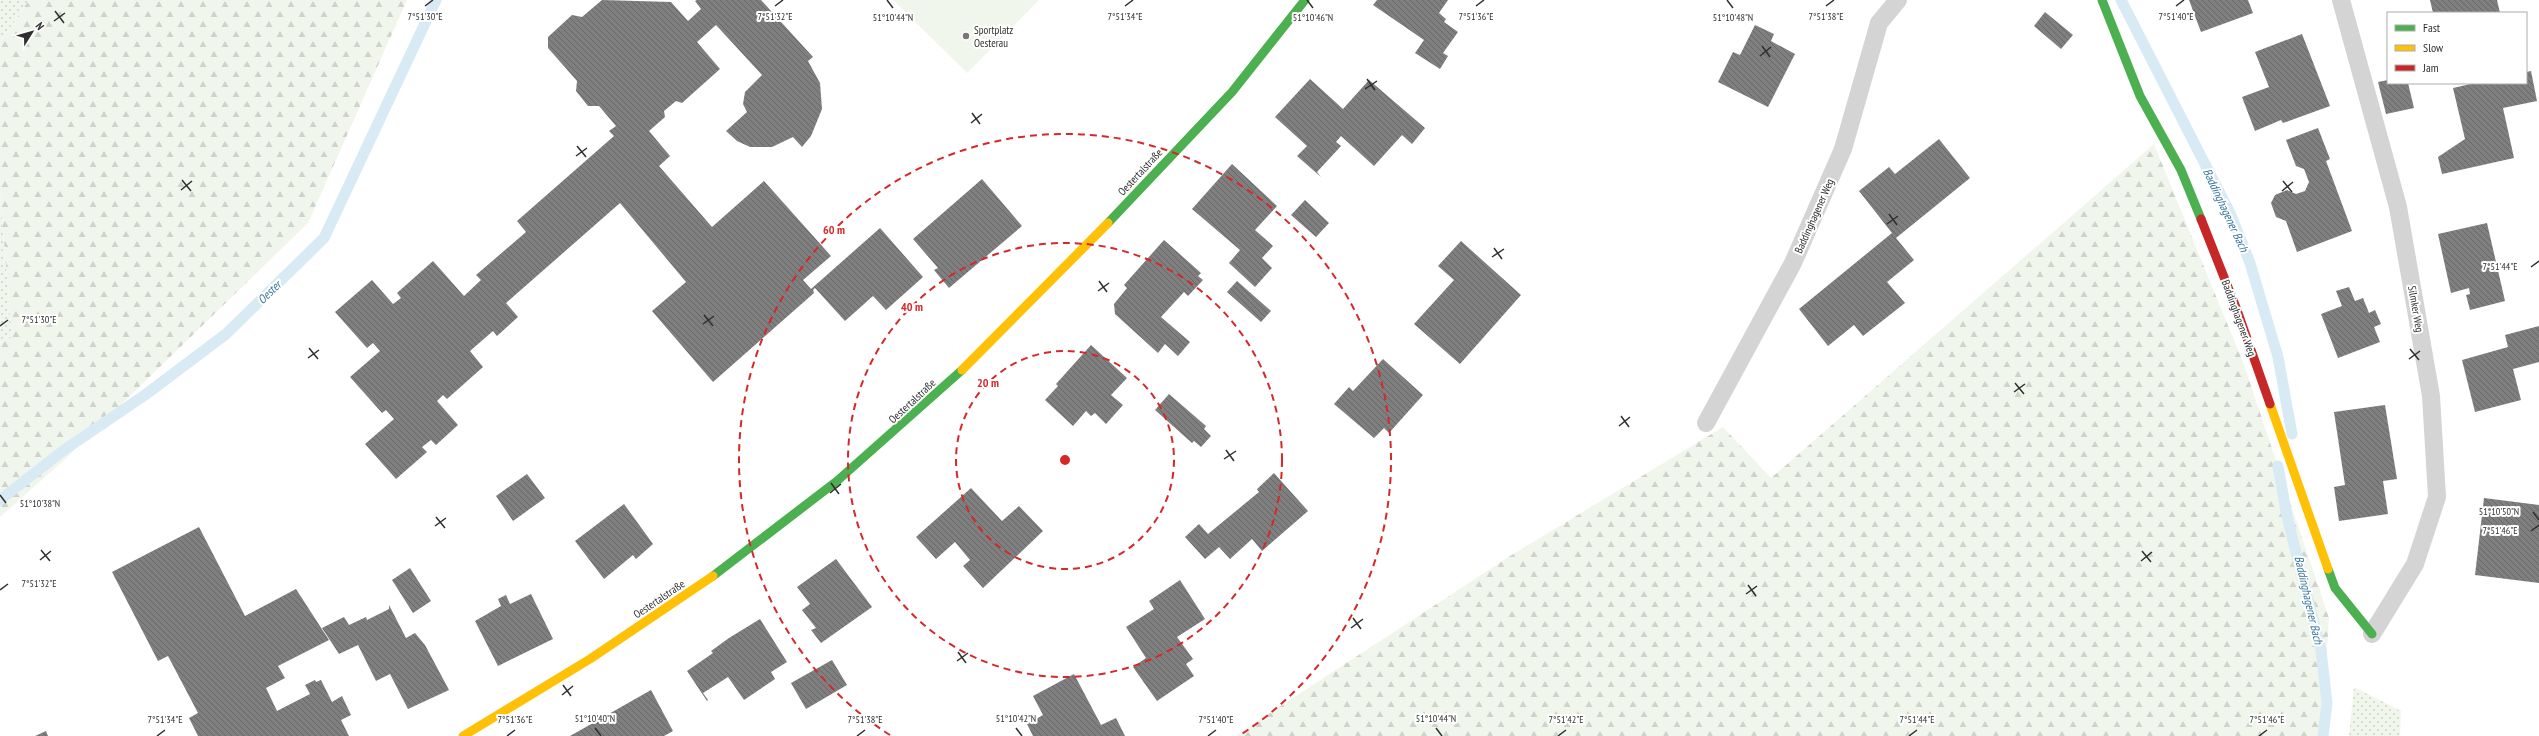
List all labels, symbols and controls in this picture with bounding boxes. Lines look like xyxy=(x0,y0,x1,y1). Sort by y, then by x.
text: 7°51'30"E xyxy=(408,10,442,23)
text: 7°51'32"E xyxy=(758,10,792,23)
text: 7°51'34"E xyxy=(1108,10,1142,23)
text: 7°51'36"E xyxy=(1459,10,1493,23)
text: 7°51'38"E xyxy=(1809,10,1843,23)
text: 7°51'40"E xyxy=(2159,10,2193,23)
text: 51°10'44"N xyxy=(873,11,913,24)
text: 51°10'46"N xyxy=(1293,11,1333,24)
text: 51°10'48"N xyxy=(1713,11,1753,24)
north arrow xyxy=(12,12,52,52)
legend xyxy=(2387,12,2527,84)
text: N xyxy=(33,19,47,33)
text: Fast xyxy=(2423,20,2441,35)
place label: Sportplatz Oesterau xyxy=(974,23,1013,50)
marker: Sportplatz Oesterau xyxy=(961,31,971,41)
text: Slow xyxy=(2423,40,2444,55)
text: Jam xyxy=(2422,60,2439,75)
street label: Oestertalstraße xyxy=(1115,145,1166,198)
water label: Baddinghagener Bach xyxy=(2200,166,2252,255)
street label: Baddinghagener Weg xyxy=(1791,176,1837,256)
text: 60 m xyxy=(823,222,845,237)
text: 7°51'44"E xyxy=(2483,260,2517,273)
water label: Oester xyxy=(254,276,285,307)
street label: Baddinghagener Weg xyxy=(2219,278,2259,358)
street label: Silmker Weg xyxy=(2405,285,2427,334)
text: 40 m xyxy=(901,299,923,314)
text: 7°51'30"E xyxy=(22,313,56,326)
street label: Oestertalstraße xyxy=(886,375,939,426)
text: 20 m xyxy=(977,375,999,390)
centre of rings xyxy=(1058,453,1072,467)
text: 51°10'38"N xyxy=(20,497,60,510)
text: 51°10'50"N xyxy=(2479,505,2519,518)
text: 7°51'46"E xyxy=(2483,524,2517,537)
water label: Baddinghagener Bach xyxy=(2292,554,2327,646)
street label: Oestertalstraße xyxy=(631,576,688,621)
text: 7°51'32"E xyxy=(22,577,56,590)
text: 51°10'40"N xyxy=(575,712,615,725)
text: 51°10'42"N xyxy=(996,712,1036,725)
text: 51°10'44"N xyxy=(1416,712,1456,725)
text: 7°51'34"E xyxy=(148,713,182,726)
text: 7°51'36"E xyxy=(498,713,532,726)
text: 7°51'38"E xyxy=(848,713,882,726)
text: 7°51'40"E xyxy=(1199,713,1233,726)
text: 7°51'42"E xyxy=(1549,713,1583,726)
text: 7°51'44"E xyxy=(1900,713,1934,726)
text: 7°51'46"E xyxy=(2250,713,2284,726)

